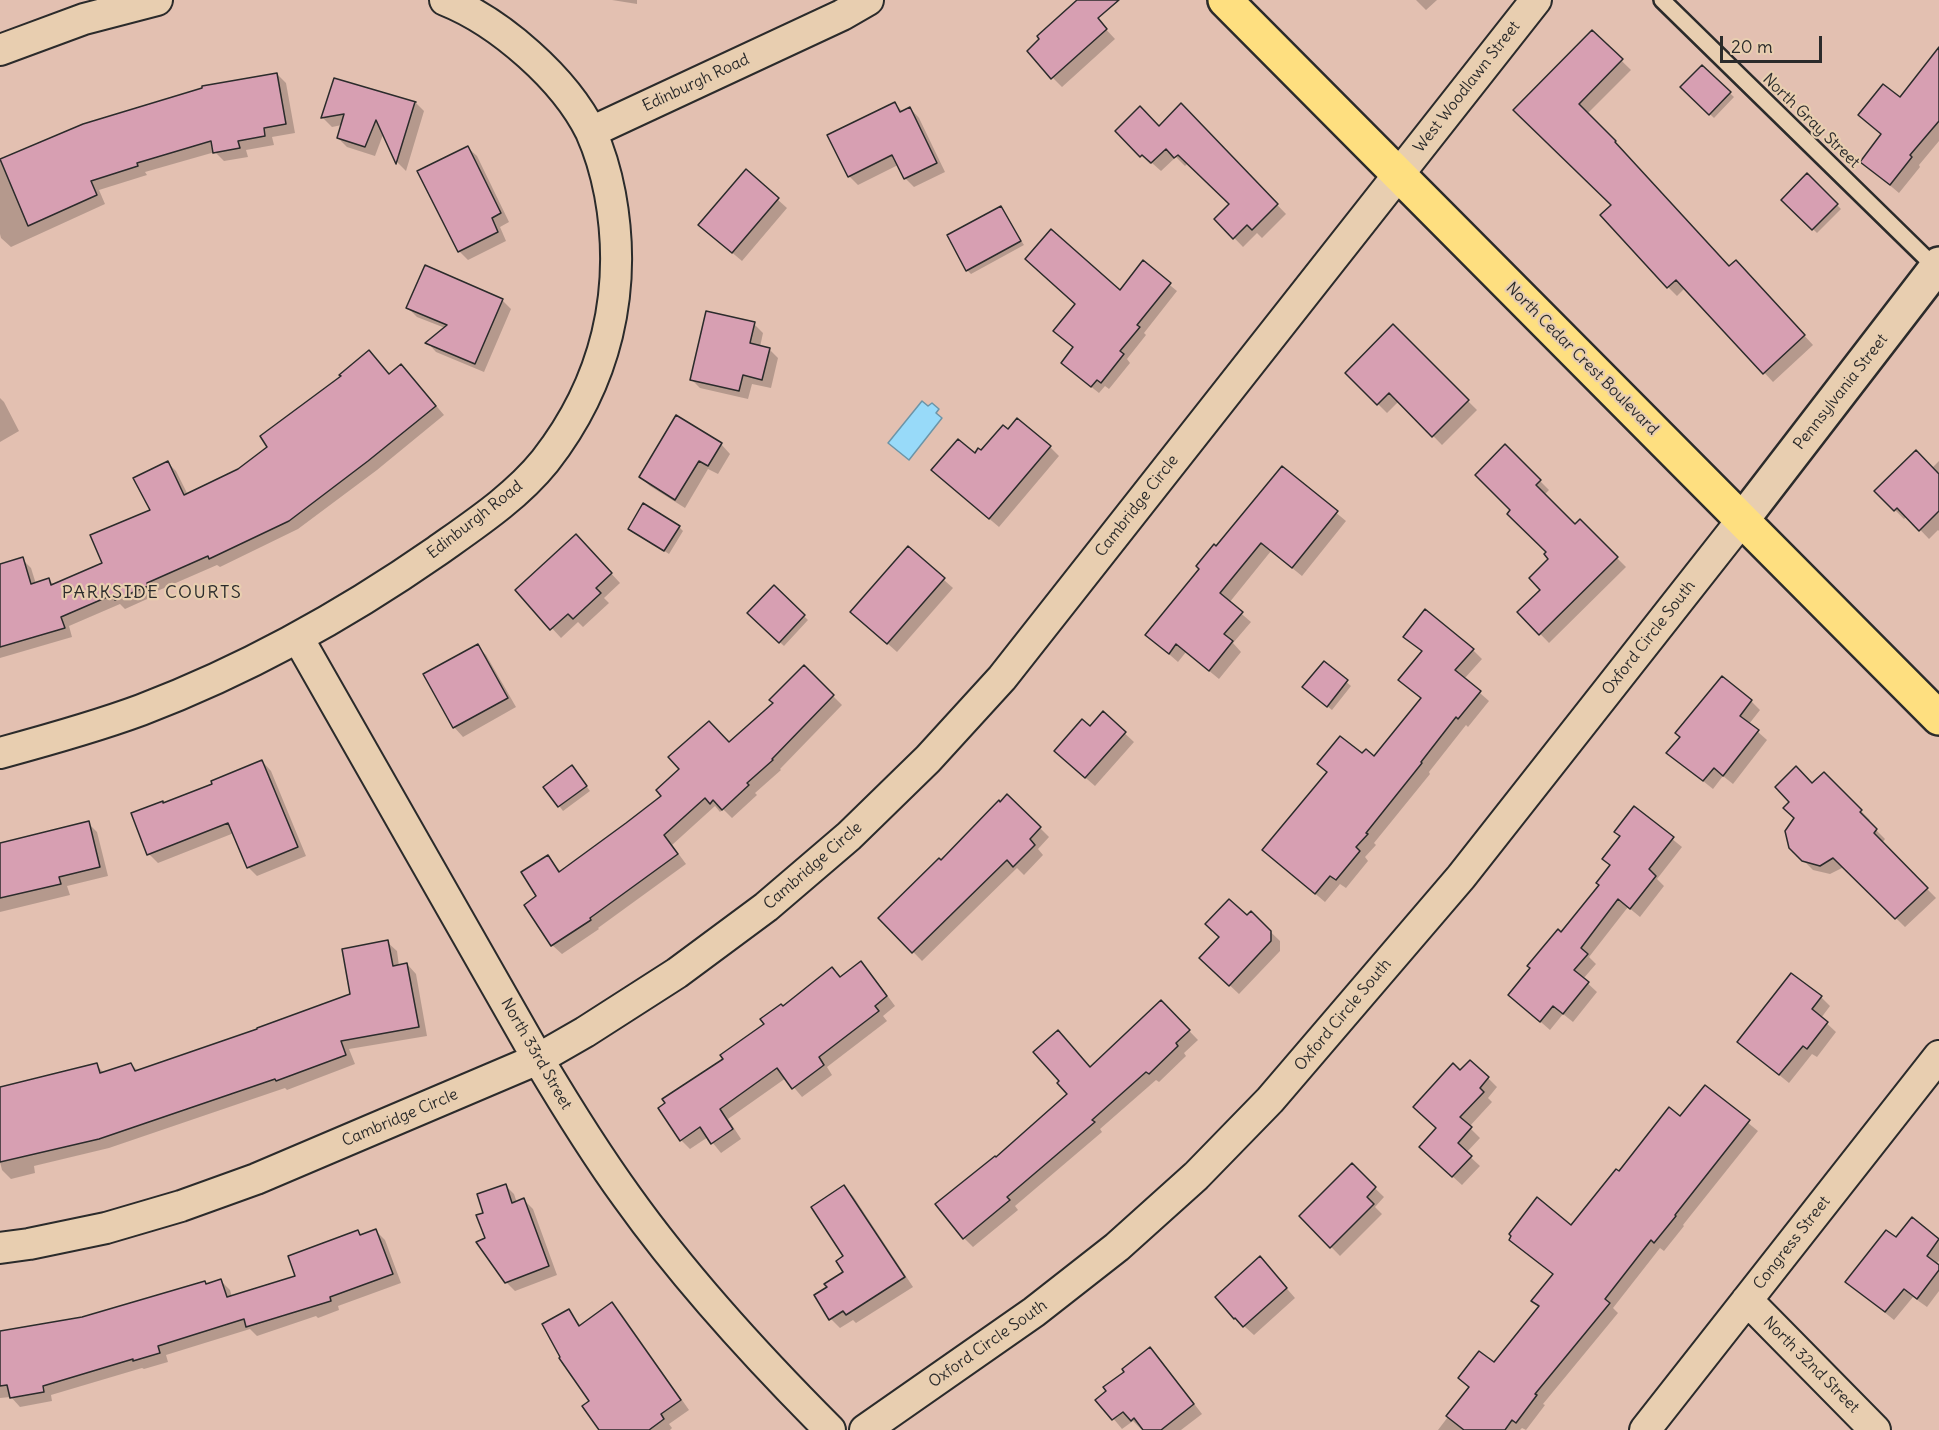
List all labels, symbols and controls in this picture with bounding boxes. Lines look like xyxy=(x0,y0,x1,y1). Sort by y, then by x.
street label: West Woodlawn Street xyxy=(1410,17,1524,157)
scale bar xyxy=(1723,24,1825,62)
text: 20 m xyxy=(1731,35,1773,58)
street label: Edinburgh Road xyxy=(640,50,752,116)
street label: North Gray Street xyxy=(1759,70,1863,172)
street label: North Cedar Crest Boulevard xyxy=(1502,279,1662,439)
street label: Pennsylvania Street xyxy=(1790,330,1892,454)
street label: Cambridge Circle xyxy=(1091,451,1183,561)
street label: Edinburgh Road xyxy=(424,477,526,563)
street label: Oxford Circle South xyxy=(1598,577,1700,699)
district label: PARKSIDE COURTS xyxy=(62,582,242,604)
street label: Cambridge Circle xyxy=(760,818,866,914)
street label: Oxford Circle South xyxy=(1291,955,1395,1075)
street label: North 33rd Street xyxy=(496,995,576,1113)
street label: Cambridge Circle xyxy=(339,1085,461,1151)
street label: Congress Street xyxy=(1750,1192,1834,1294)
street label: Oxford Circle South xyxy=(925,1296,1051,1392)
street label: North 32nd Street xyxy=(1759,1313,1863,1417)

